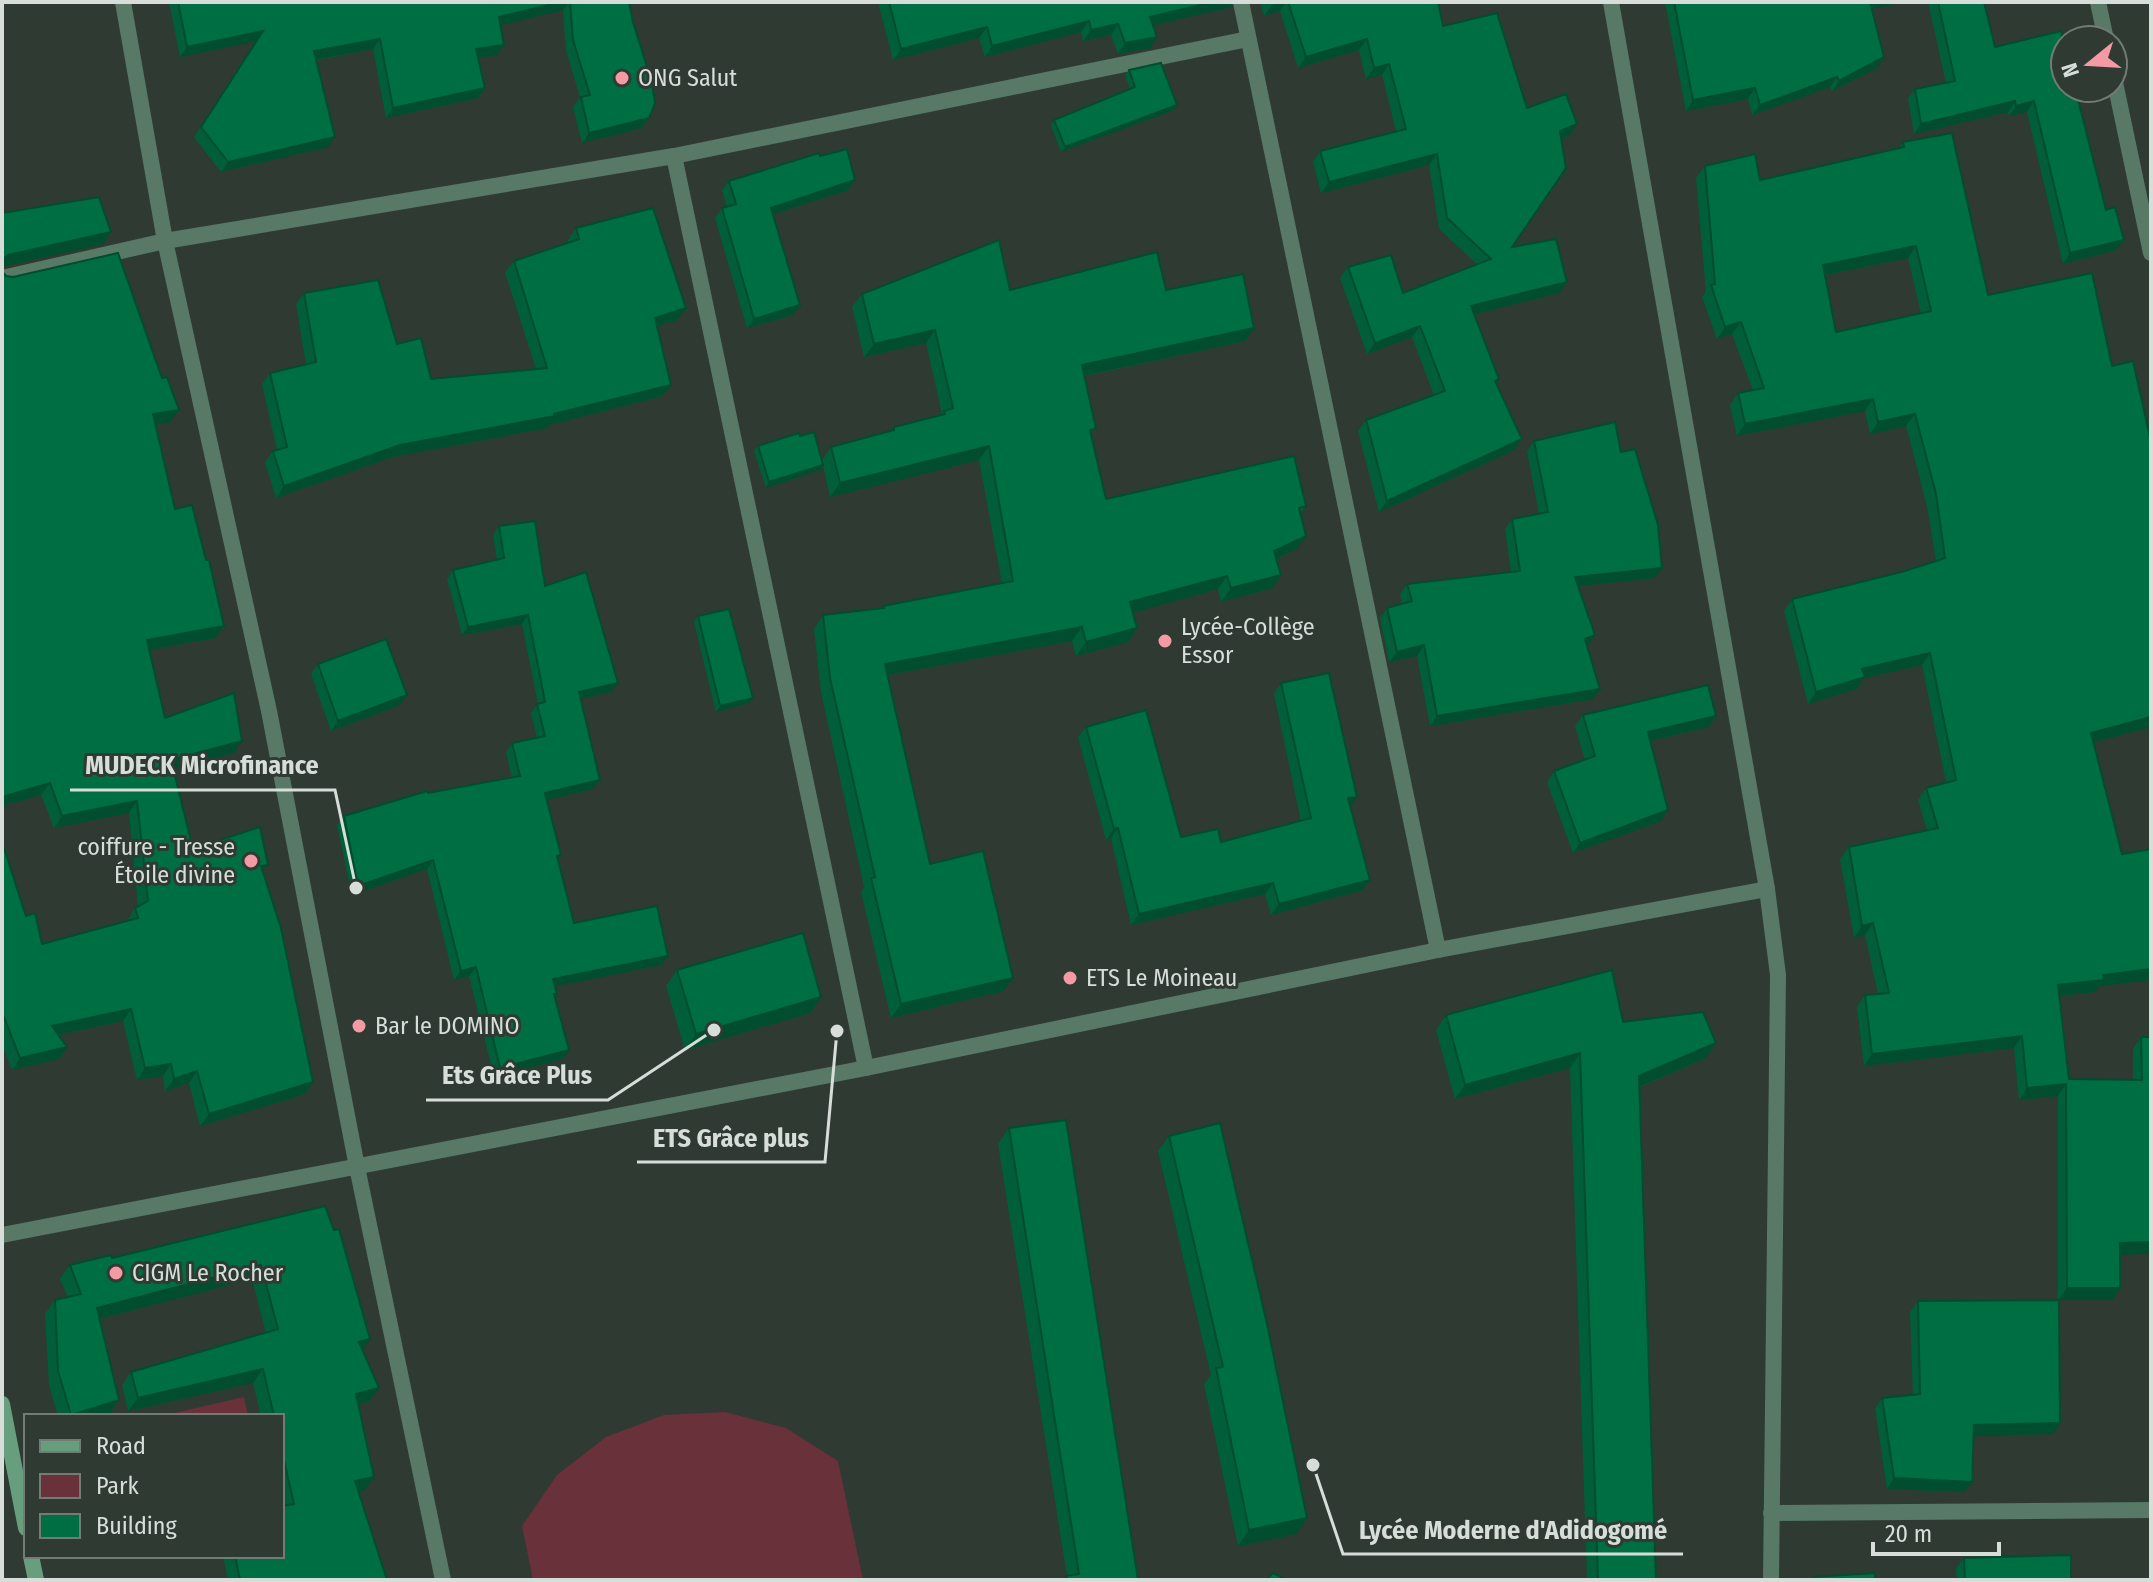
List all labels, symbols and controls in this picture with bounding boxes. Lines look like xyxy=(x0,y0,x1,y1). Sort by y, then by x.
north arrow xyxy=(2049,24,2129,104)
text: N xyxy=(2056,60,2085,80)
place label: ONG Salut xyxy=(638,64,737,92)
marker: ONG Salut xyxy=(613,69,631,87)
place label: Lycée-Collège Essor xyxy=(1181,613,1315,669)
marker: Lycée-Collège Essor xyxy=(1156,632,1174,650)
callout: MUDECK Microfinance xyxy=(70,740,335,790)
text: MUDECK Microfinance xyxy=(85,750,319,781)
place label: coiffure - Tresse Étoile divine xyxy=(78,833,235,889)
marker: coiffure - Tresse Étoile divine xyxy=(242,852,260,870)
place label: ETS Le Moineau xyxy=(1086,964,1237,992)
marker: ETS Le Moineau xyxy=(1061,969,1079,987)
place label: Bar le DOMINO xyxy=(375,1012,519,1040)
marker: Bar le DOMINO xyxy=(350,1017,368,1035)
callout: Ets Grâce Plus xyxy=(426,1050,608,1100)
text: Ets Grâce Plus xyxy=(442,1060,592,1091)
callout: ETS Grâce plus xyxy=(637,1112,825,1162)
text: ETS Grâce plus xyxy=(653,1123,809,1154)
place label: CIGM Le Rocher xyxy=(132,1259,284,1287)
marker: CIGM Le Rocher xyxy=(107,1264,125,1282)
legend xyxy=(24,1414,284,1558)
text: Road xyxy=(96,1432,146,1460)
text: Park xyxy=(96,1472,139,1500)
callout: Lycée Moderne d'Adidogomé xyxy=(1343,1504,1683,1554)
scale bar xyxy=(1873,1506,1999,1556)
text: Building xyxy=(96,1512,178,1540)
text: Lycée Moderne d'Adidogomé xyxy=(1359,1515,1667,1546)
text: 20 m xyxy=(1885,1520,1932,1548)

